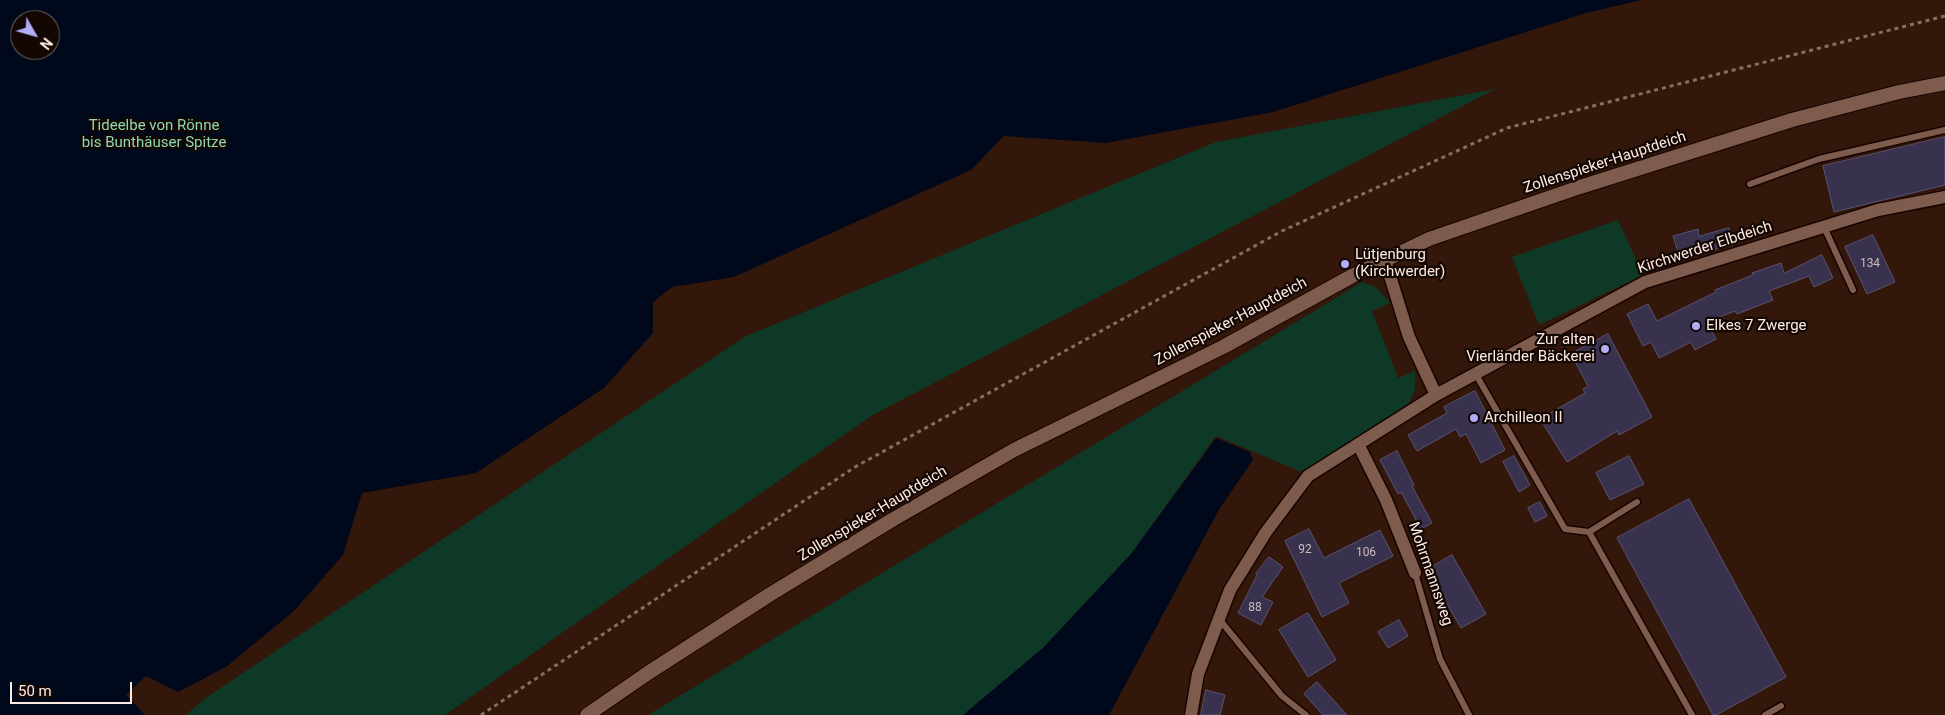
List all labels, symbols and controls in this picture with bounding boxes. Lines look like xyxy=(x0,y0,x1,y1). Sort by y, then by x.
north arrow xyxy=(10,10,60,60)
text: N xyxy=(37,35,55,52)
park label: Tideelbe von Rönne bis Bunthäuser Spitze xyxy=(82,117,226,152)
street label: Zollenspieker-Hauptdeich xyxy=(1521,128,1689,198)
street label: Kirchwerder Elbdeich xyxy=(1636,218,1774,278)
place label: Lütjenburg (Kirchwerder) xyxy=(1355,246,1445,281)
house number: 134 xyxy=(1860,257,1880,271)
marker: Lütjenburg (Kirchwerder) xyxy=(1339,258,1351,270)
street label: Zollenspieker-Hauptdeich xyxy=(1152,274,1310,370)
place label: Elkes 7 Zwerge xyxy=(1706,317,1807,335)
marker: Elkes 7 Zwerge xyxy=(1690,320,1702,332)
place label: Zur alten Vierländer Bäckerei xyxy=(1466,331,1595,366)
marker: Zur alten Vierländer Bäckerei xyxy=(1599,343,1611,355)
place label: Archilleon II xyxy=(1484,409,1562,427)
marker: Archilleon II xyxy=(1468,412,1480,424)
street label: Zollenspieker-Hauptdeich xyxy=(796,463,950,565)
street label: Mohrmannsweg xyxy=(1404,520,1456,628)
house number: 92 xyxy=(1298,543,1312,557)
house number: 106 xyxy=(1356,546,1376,560)
house number: 88 xyxy=(1248,601,1262,615)
scale bar xyxy=(12,672,135,704)
text: 50 m xyxy=(18,682,52,700)

